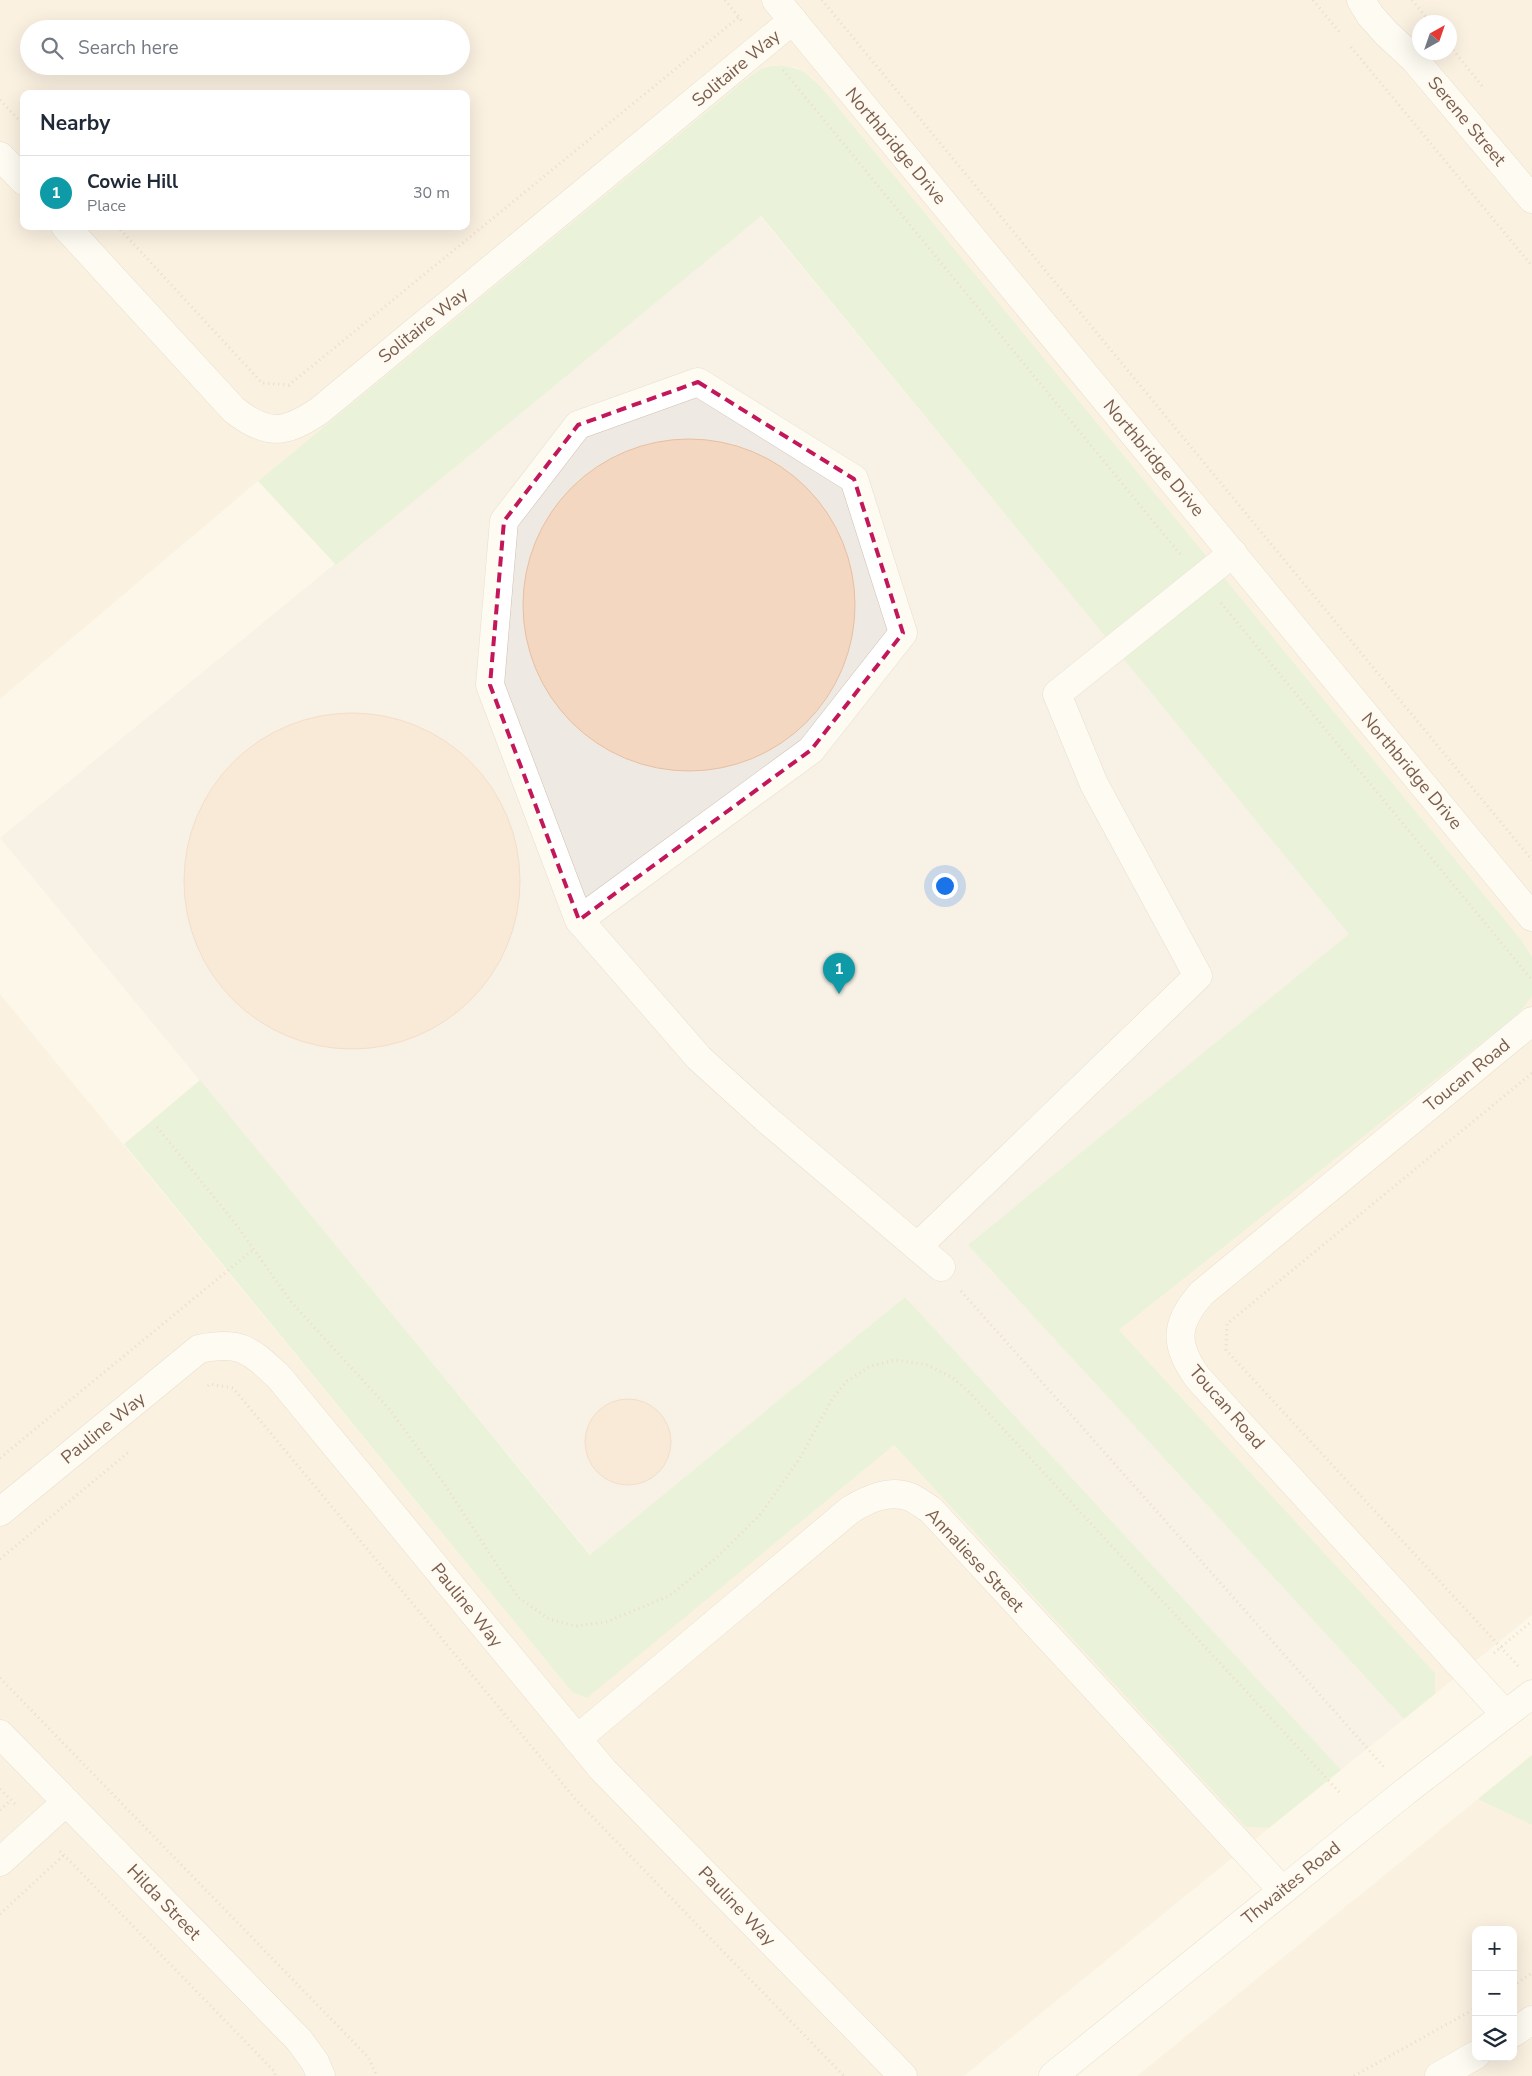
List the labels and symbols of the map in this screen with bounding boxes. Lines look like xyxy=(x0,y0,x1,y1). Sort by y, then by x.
north arrow xyxy=(1412,15,1457,60)
street label: Solitaire Way xyxy=(687,23,786,112)
street label: Serene Street xyxy=(1422,71,1512,171)
street label: Northbridge Drive xyxy=(840,82,952,210)
street label: Solitaire Way xyxy=(373,281,473,369)
street label: Northbridge Drive xyxy=(1098,394,1210,522)
street label: Northbridge Drive xyxy=(1356,707,1468,835)
your location xyxy=(932,873,958,899)
pin: 1 xyxy=(823,953,855,994)
street label: Toucan Road xyxy=(1419,1033,1515,1117)
street label: Toucan Road xyxy=(1184,1360,1270,1454)
street label: Pauline Way xyxy=(56,1386,151,1469)
street label: Annaliese Street xyxy=(920,1503,1030,1618)
street label: Pauline Way xyxy=(426,1558,509,1653)
street label: Thwaites Road xyxy=(1237,1836,1345,1930)
street label: Hilda Street xyxy=(122,1859,207,1946)
street label: Pauline Way xyxy=(693,1861,782,1952)

